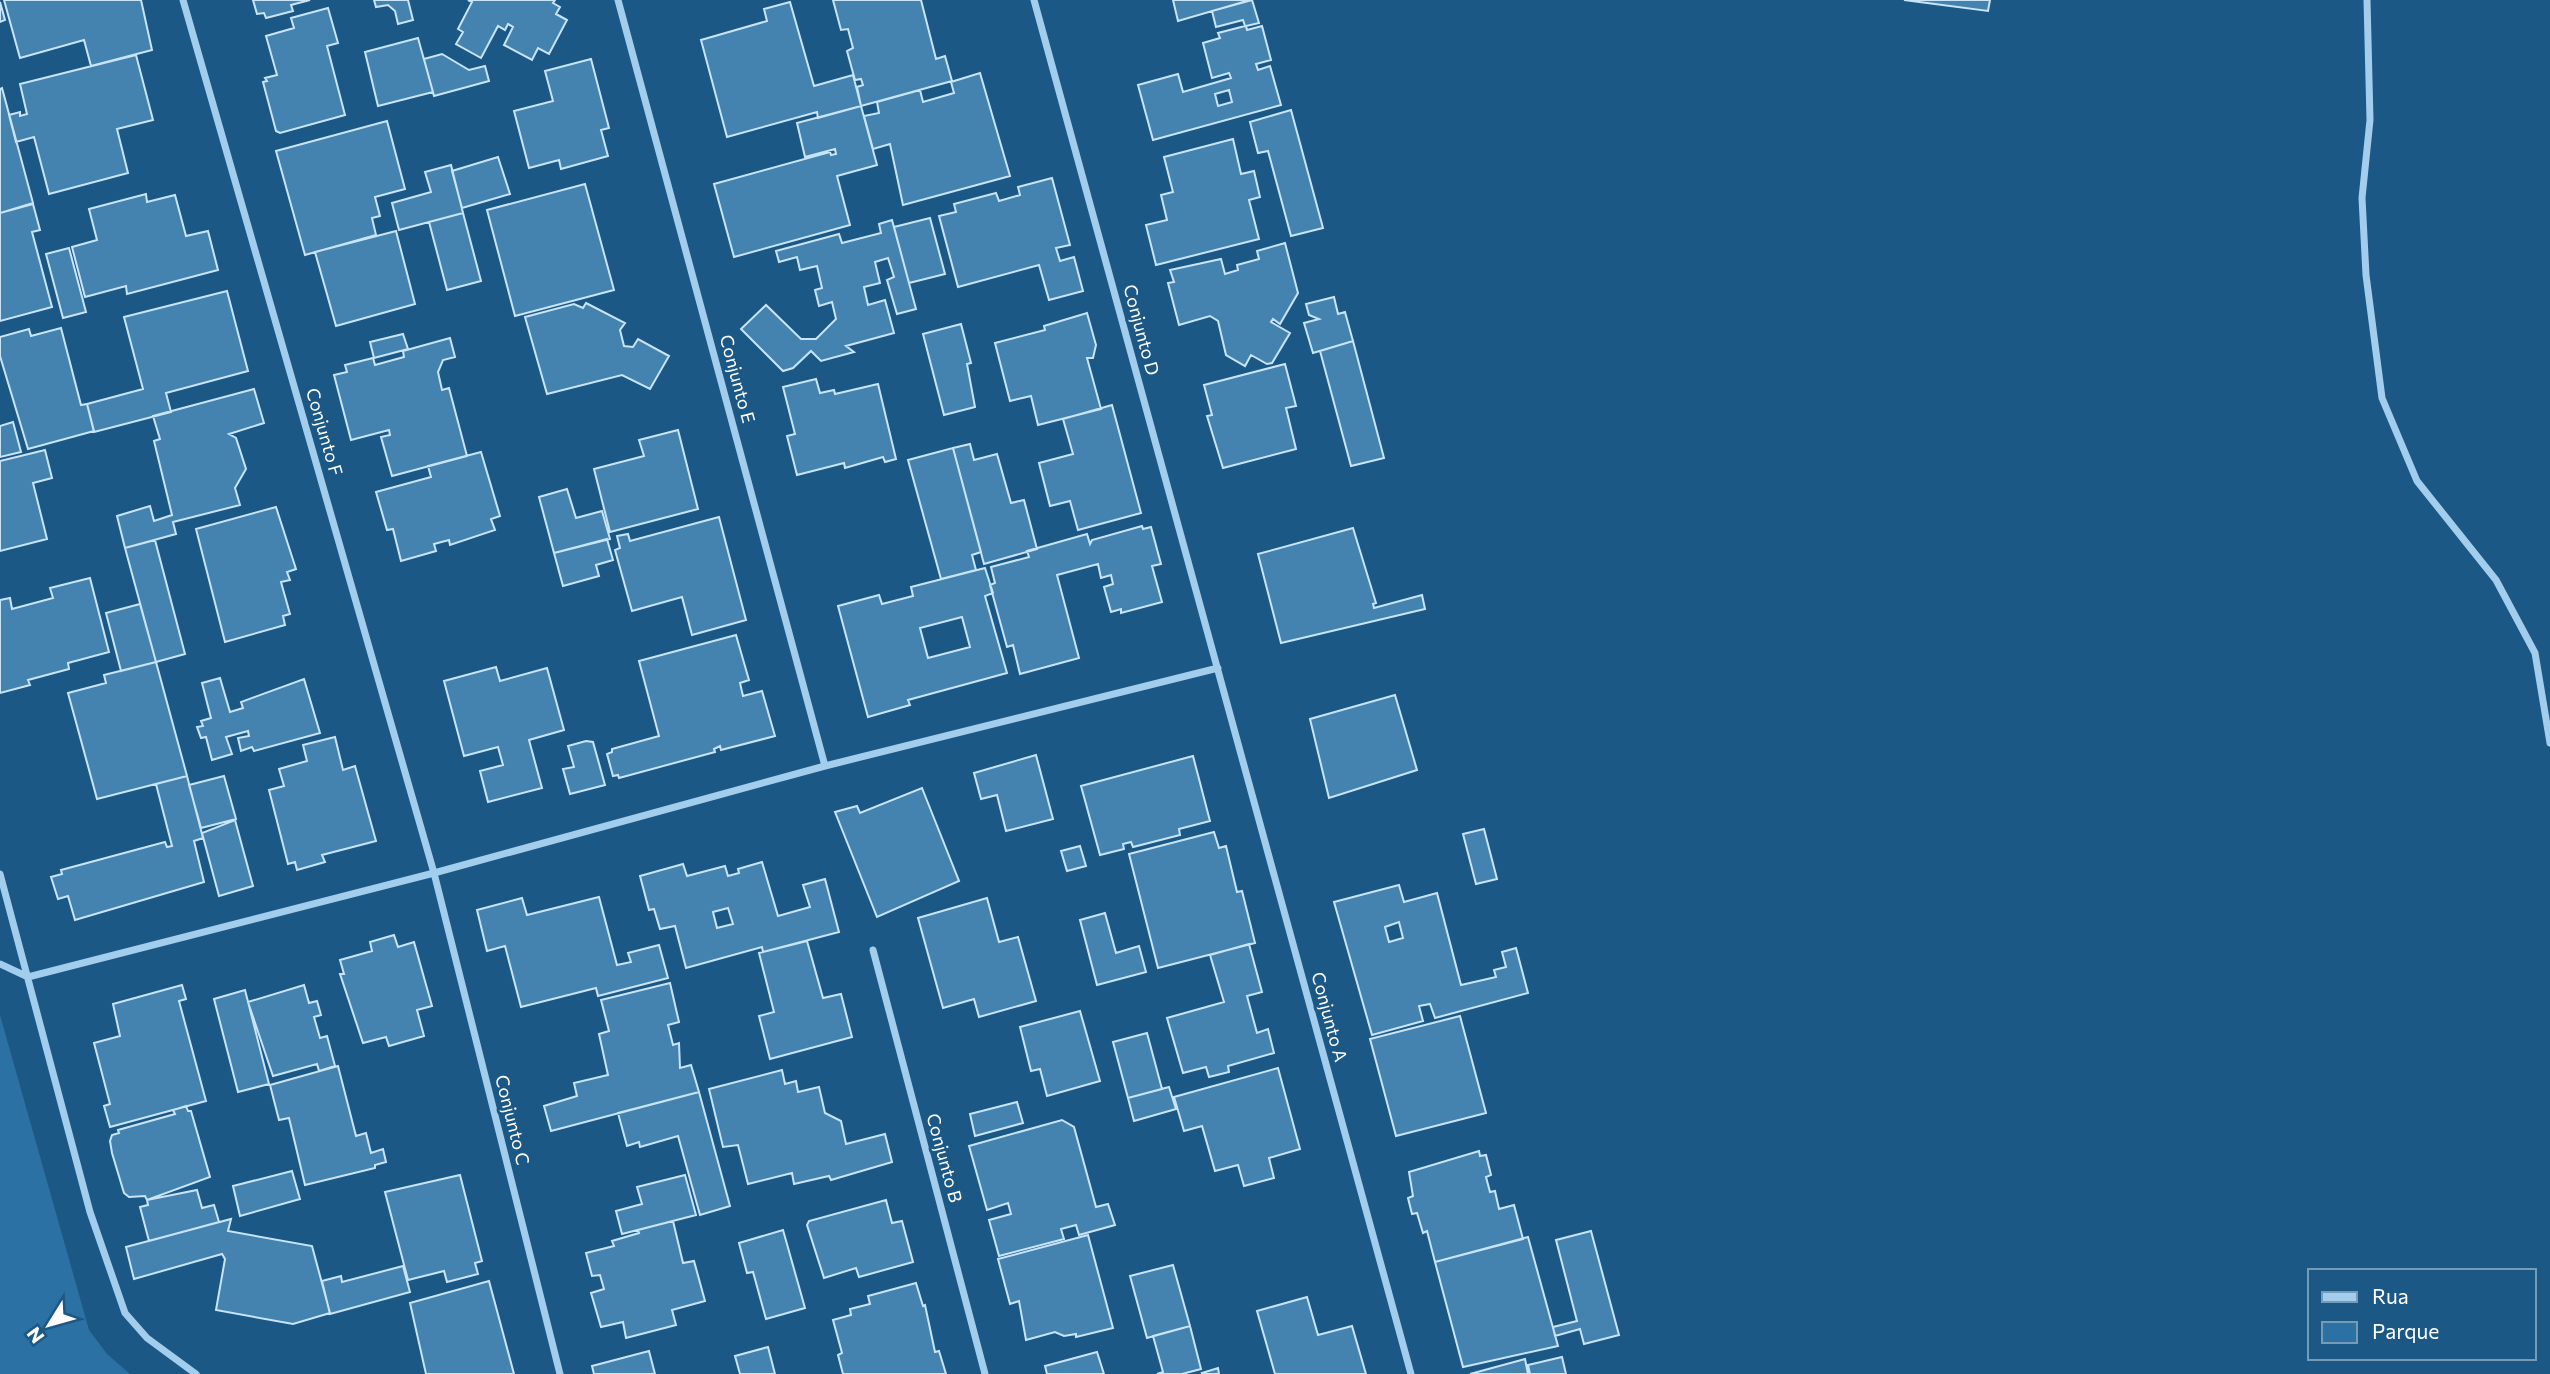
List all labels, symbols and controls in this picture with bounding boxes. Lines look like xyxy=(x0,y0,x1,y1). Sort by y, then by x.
street label: Conjunto D xyxy=(1119,282,1165,378)
street label: Conjunto E xyxy=(716,332,760,425)
street label: Conjunto F xyxy=(302,385,348,478)
street label: Conjunto A xyxy=(1307,969,1353,1064)
street label: Conjunto C xyxy=(491,1072,535,1167)
street label: Conjunto B xyxy=(923,1111,967,1205)
legend xyxy=(2308,1269,2536,1360)
text: Rua xyxy=(2372,1283,2409,1308)
north arrow xyxy=(14,1290,84,1360)
text: Parque xyxy=(2372,1318,2439,1343)
text: N xyxy=(22,1323,49,1348)

